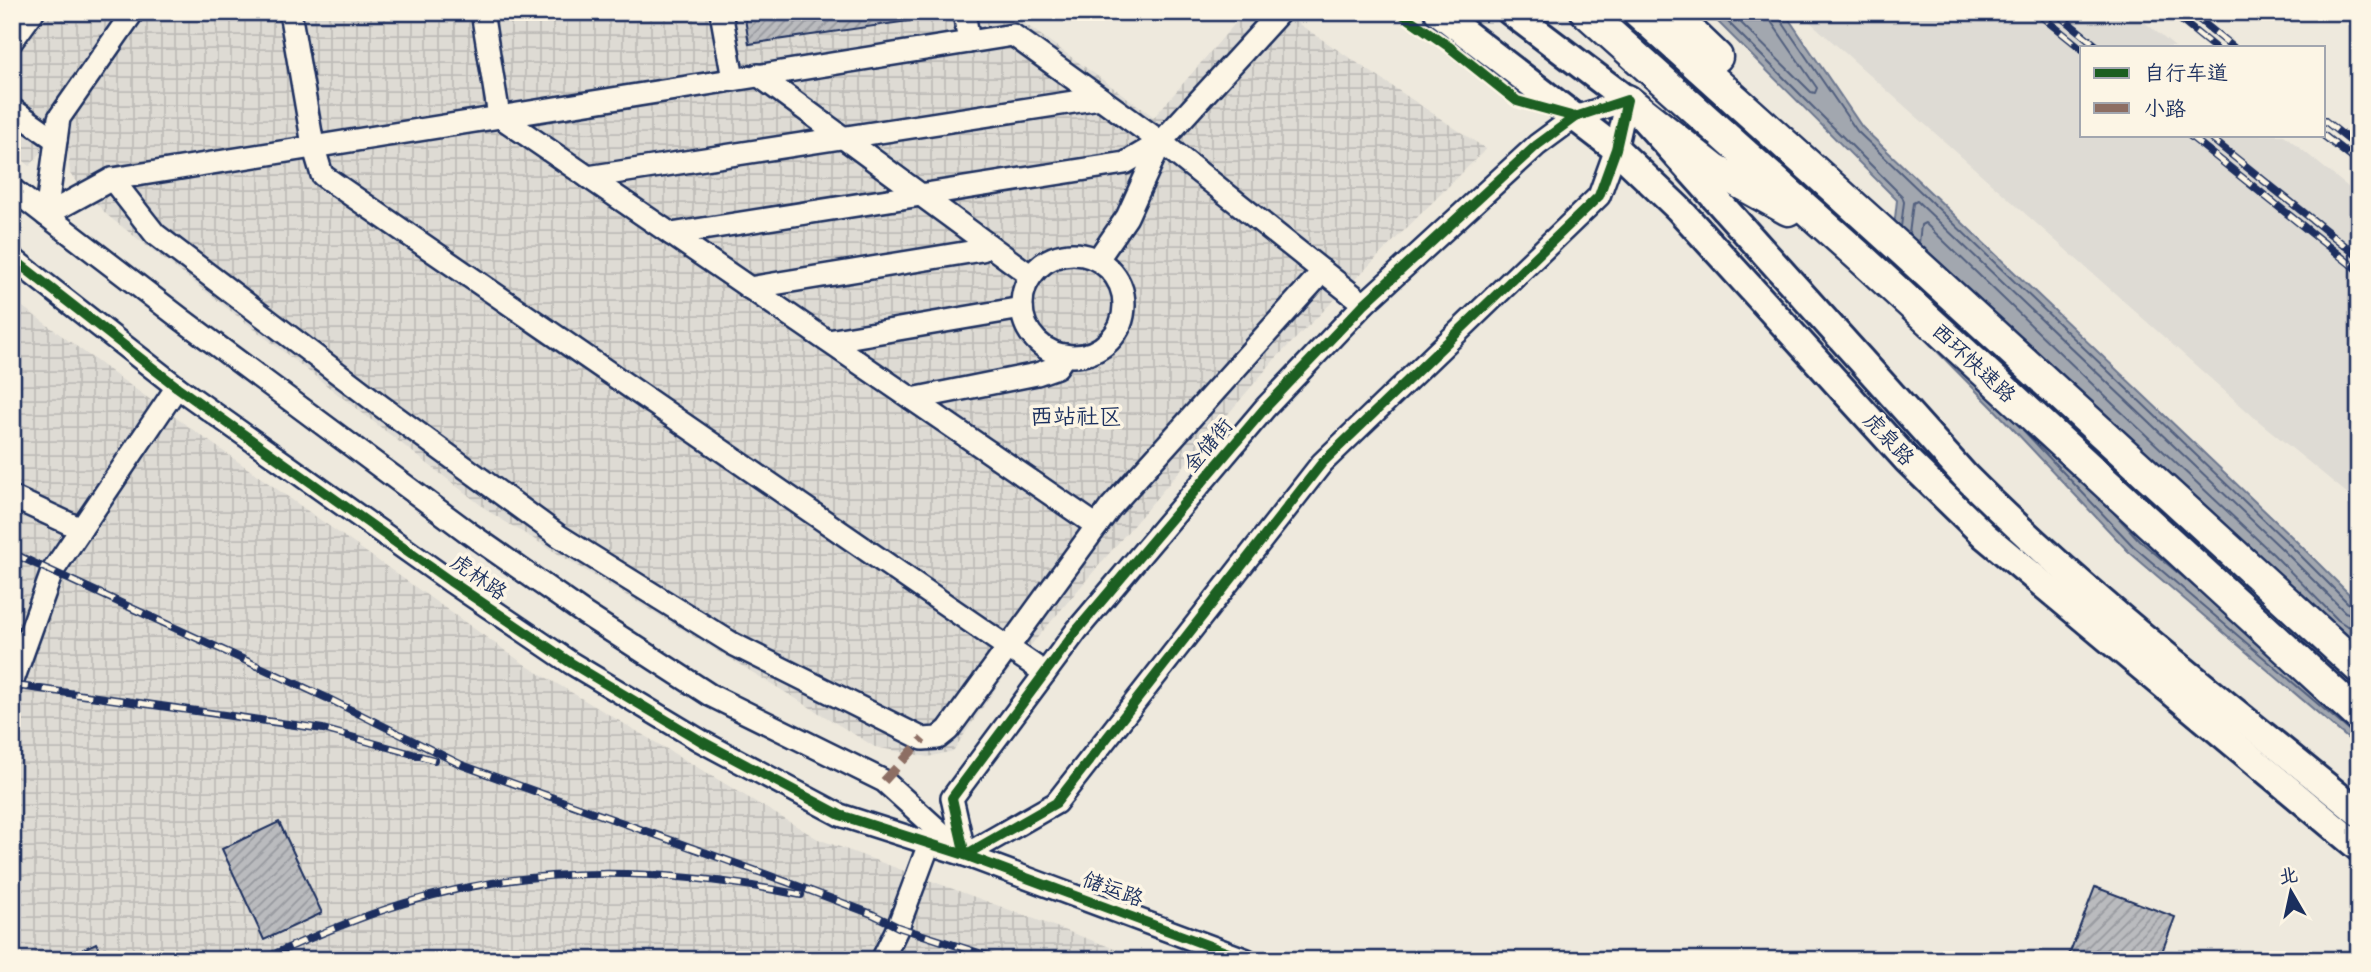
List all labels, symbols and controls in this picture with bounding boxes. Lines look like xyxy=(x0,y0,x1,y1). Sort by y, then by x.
legend xyxy=(2080,46,2326,136)
text: 自行车道 xyxy=(2144,59,2228,87)
text: 小路 xyxy=(2144,95,2186,123)
street label: 西环快速路 xyxy=(1926,317,2022,409)
district label: 西站社区 xyxy=(1030,401,1122,431)
street label: 虎泉路 xyxy=(1857,406,1921,472)
street label: 金储街 xyxy=(1177,412,1239,478)
street label: 虎林路 xyxy=(445,547,513,607)
north arrow xyxy=(2256,856,2326,926)
text: 北 xyxy=(2277,862,2300,890)
street label: 储运路 xyxy=(1079,865,1147,913)

